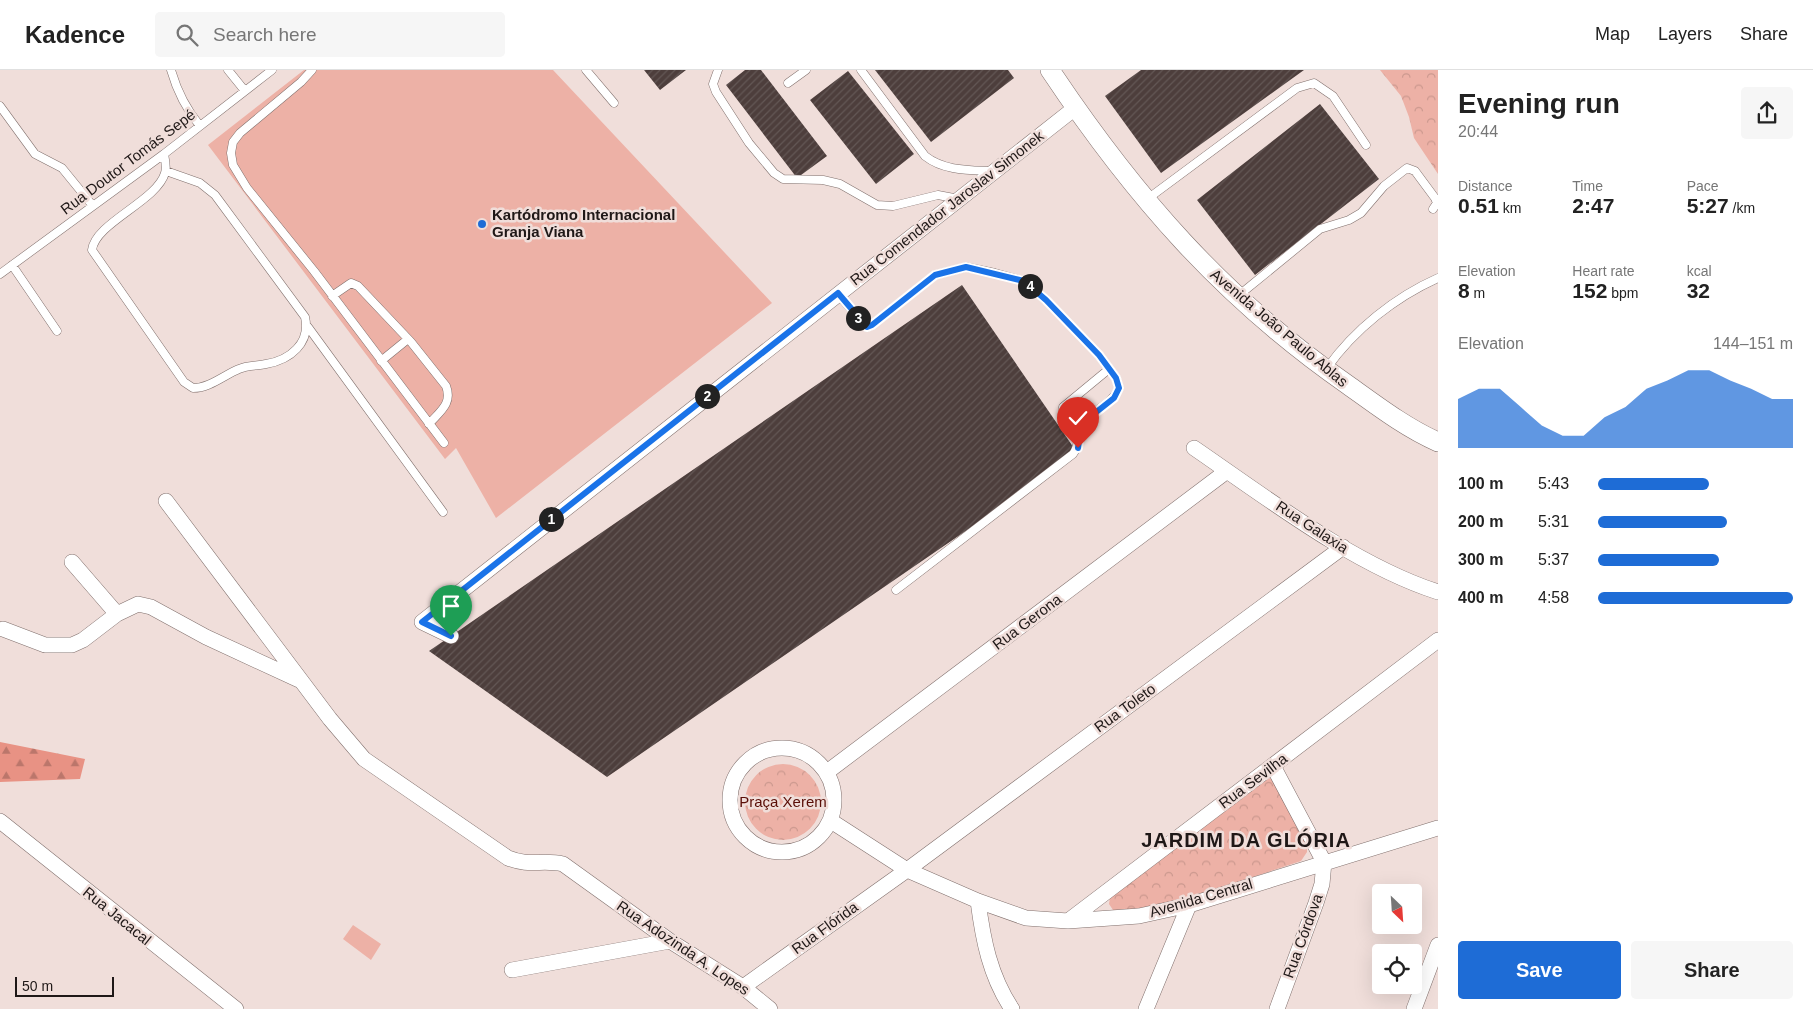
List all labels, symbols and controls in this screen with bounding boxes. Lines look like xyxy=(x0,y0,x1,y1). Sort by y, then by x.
search box xyxy=(155,12,505,57)
text: Kadence xyxy=(25,21,125,48)
icon: search xyxy=(173,21,201,49)
text: Search here xyxy=(213,24,317,45)
text: Map xyxy=(1595,24,1630,44)
text: Layers xyxy=(1658,24,1712,44)
text: Share xyxy=(1740,24,1788,44)
button: share xyxy=(1741,87,1793,139)
text: Evening run xyxy=(1458,88,1620,119)
street label: Rua Doutor Tomás Sepé xyxy=(57,105,198,218)
text: 20:44 xyxy=(1458,123,1498,140)
street label: Rua Comendador Jaroslav Simonek xyxy=(847,126,1047,288)
text: Distance xyxy=(1458,178,1512,194)
text: Time xyxy=(1572,178,1603,194)
text: Pace xyxy=(1687,178,1719,194)
text: 0.51 xyxy=(1458,194,1499,217)
text: 2:47 xyxy=(1572,194,1614,217)
text: 5:27 xyxy=(1687,194,1729,217)
text: km xyxy=(1499,200,1521,216)
text: /km xyxy=(1729,200,1755,216)
place label: Kartódromo Internacional Granja Viana xyxy=(492,206,675,240)
marker: Kartódromo Internacional Granja Viana xyxy=(476,218,488,230)
text: Elevation xyxy=(1458,263,1516,279)
text: Heart rate xyxy=(1572,263,1635,279)
text: kcal xyxy=(1687,263,1712,279)
street label: Avenida João Paulo Ablas xyxy=(1207,265,1351,390)
pin: 4 xyxy=(1018,274,1042,298)
text: 4 xyxy=(1027,278,1034,294)
text: 8 xyxy=(1458,279,1470,302)
text: 152 xyxy=(1572,279,1607,302)
text: 32 xyxy=(1687,279,1710,302)
text: m xyxy=(1470,285,1485,301)
text: bpm xyxy=(1607,285,1639,301)
pin: 3 xyxy=(846,306,870,330)
text: 3 xyxy=(855,310,862,326)
text: Elevation xyxy=(1458,335,1524,352)
text: 144–151 m xyxy=(1713,335,1793,352)
pin: 2 xyxy=(694,384,720,408)
text: 2 xyxy=(704,388,711,404)
pin xyxy=(1057,397,1099,448)
icon: check xyxy=(1064,404,1092,432)
text: 100 m xyxy=(1458,475,1503,492)
text: 5:43 xyxy=(1538,475,1569,492)
street label: Rua Galaxia xyxy=(1273,497,1352,557)
pin: 1 xyxy=(538,506,564,532)
text: 1 xyxy=(548,511,555,527)
text: 200 m xyxy=(1458,513,1503,530)
text: 5:31 xyxy=(1538,513,1569,530)
text: 300 m xyxy=(1458,551,1503,568)
text: 5:37 xyxy=(1538,551,1569,568)
pin xyxy=(430,585,472,636)
text: 400 m xyxy=(1458,589,1503,606)
text: 4:58 xyxy=(1538,589,1569,606)
street label: Rua Gerona xyxy=(989,590,1065,653)
icon: arrive xyxy=(437,592,465,620)
street label: Rua Toleto xyxy=(1091,680,1159,735)
street label: Rua Sevilha xyxy=(1215,749,1291,812)
park label: Praça Xerem xyxy=(739,793,827,810)
district label: JARDIM DA GLÓRIA xyxy=(1141,828,1351,851)
street label: Avenida Central xyxy=(1147,875,1254,920)
street label: Rua Jacacal xyxy=(80,883,155,948)
north arrow xyxy=(1372,884,1422,934)
map controls xyxy=(1372,884,1422,994)
street label: Rua Córdova xyxy=(1279,891,1326,980)
street label: Rua Adozinda A. Lopes xyxy=(614,897,753,998)
street label: Rua Flórida xyxy=(788,898,862,957)
button: Save xyxy=(1458,941,1621,999)
button: Share xyxy=(1631,941,1793,999)
button: locate xyxy=(1372,944,1422,994)
scale bar xyxy=(15,974,114,997)
text: 50 m xyxy=(22,978,53,994)

